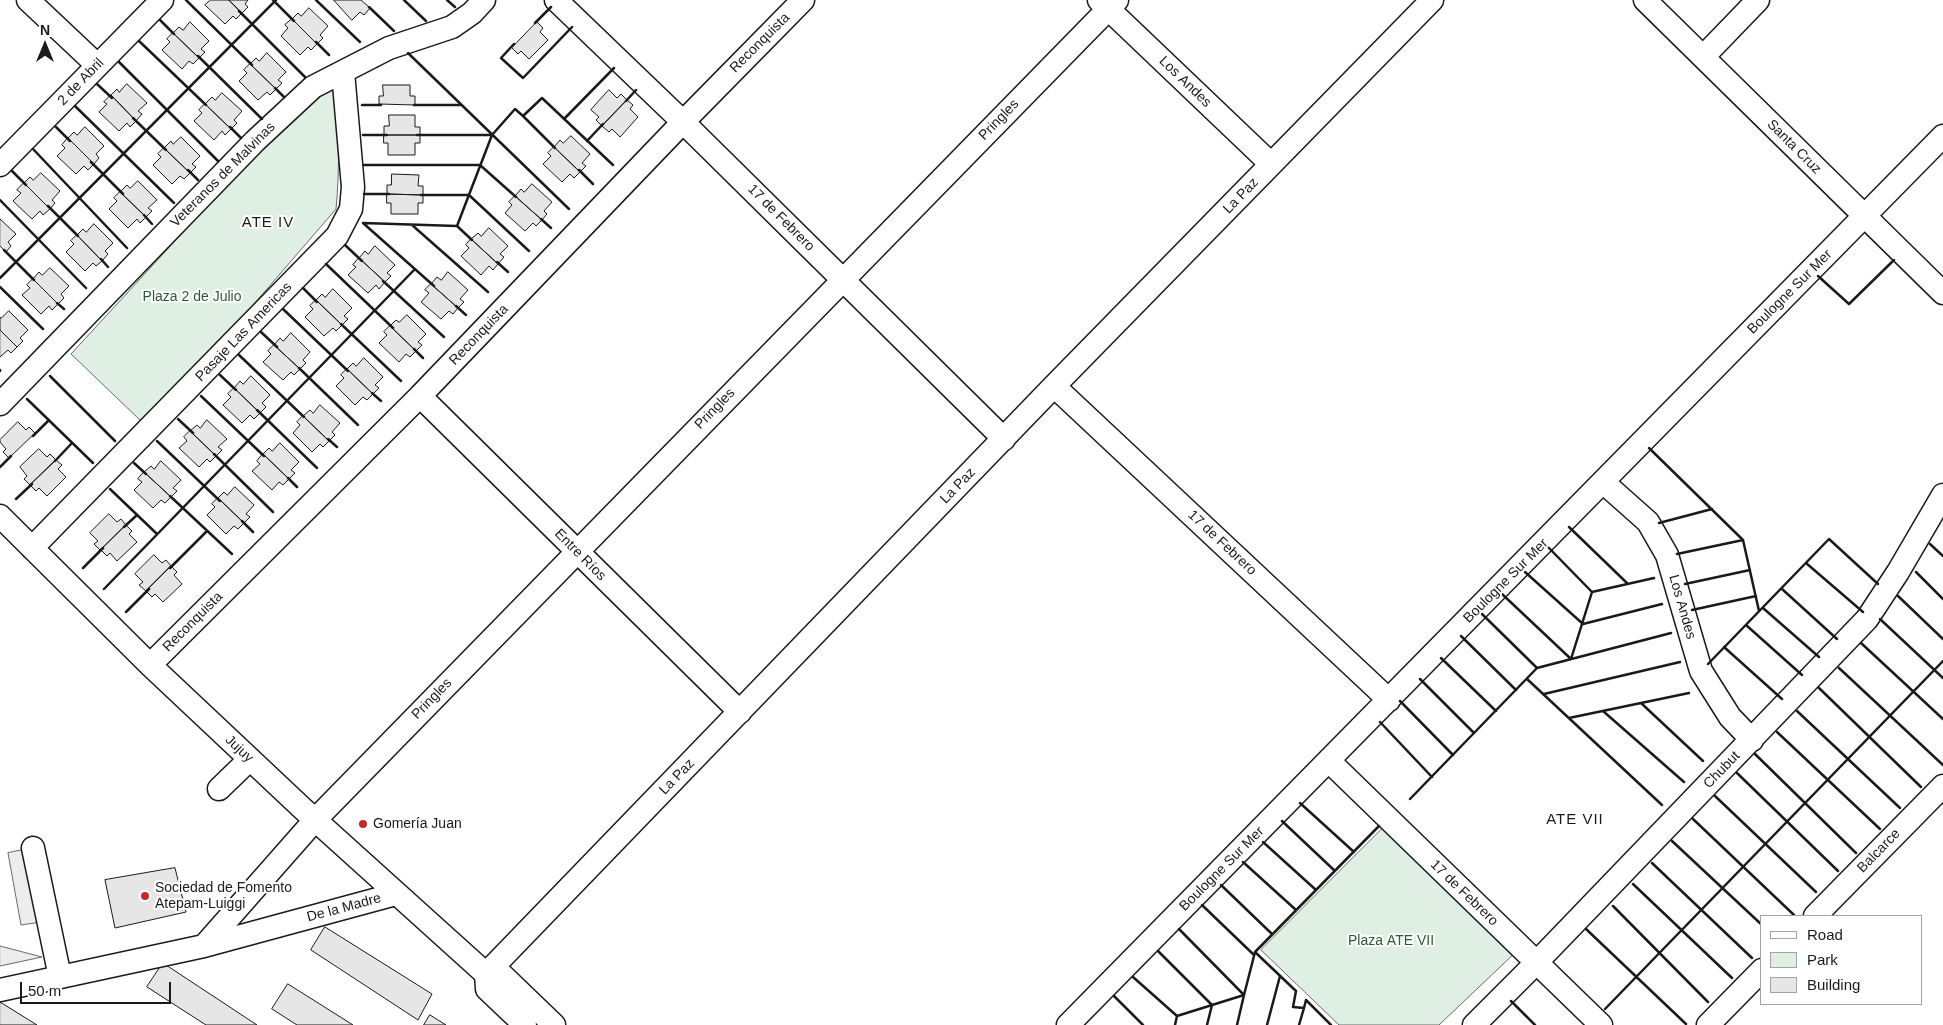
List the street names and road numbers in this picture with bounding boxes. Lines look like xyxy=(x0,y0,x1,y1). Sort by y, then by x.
street label: Reconquista xyxy=(727,10,793,76)
street label: Los Andes xyxy=(1155,53,1215,111)
street label: 2 de Abril xyxy=(54,55,108,109)
street label: Pringles xyxy=(975,96,1023,144)
street label: Santa Cruz xyxy=(1763,116,1825,178)
street label: Veteranos de Malvinas xyxy=(167,119,279,231)
street label: La Paz xyxy=(1220,174,1262,218)
street label: 17 de Febrero xyxy=(744,181,818,255)
street label: Boulogne Sur Mer xyxy=(1744,246,1836,338)
street label: Pasaje Las Americas xyxy=(192,279,296,385)
street label: Reconquista xyxy=(446,301,512,369)
street label: Pringles xyxy=(691,385,739,433)
street label: La Paz xyxy=(937,464,979,508)
street label: 17 de Febrero xyxy=(1184,507,1260,579)
street label: Entre Ríos xyxy=(551,526,609,584)
street label: Boulogne Sur Mer xyxy=(1460,535,1552,627)
street label: Los Andes xyxy=(1665,573,1699,641)
street label: Reconquista xyxy=(160,589,226,655)
street label: Pringles xyxy=(408,675,456,723)
street label: Jujuy xyxy=(221,732,257,766)
street label: Chubut xyxy=(1700,748,1744,792)
street label: La Paz xyxy=(656,755,698,799)
street label: Boulogne Sur Mer xyxy=(1176,823,1268,915)
street label: Balcarce xyxy=(1854,826,1904,876)
street label: 17 de Febrero xyxy=(1427,856,1501,930)
street label: De la Madre xyxy=(305,890,383,926)

